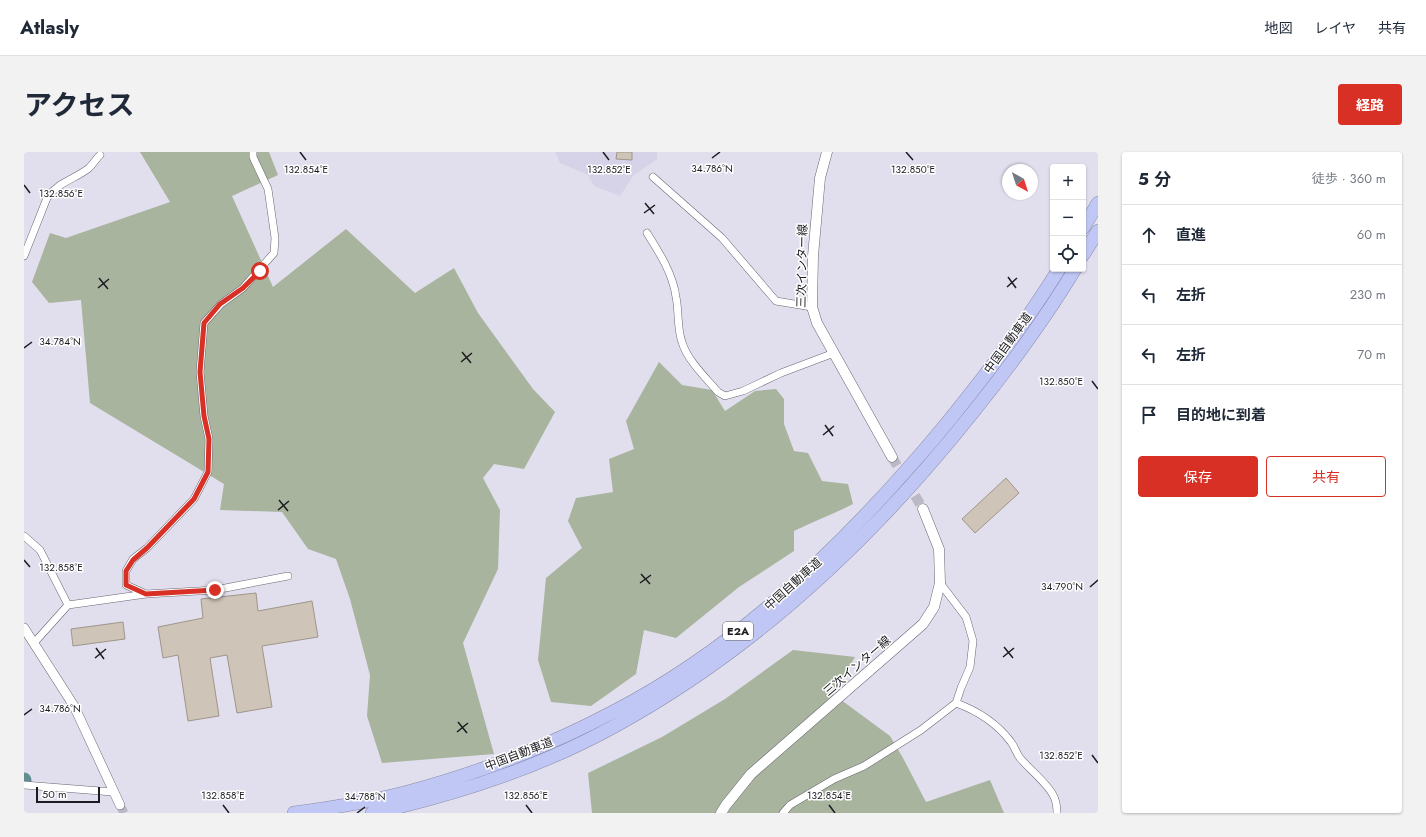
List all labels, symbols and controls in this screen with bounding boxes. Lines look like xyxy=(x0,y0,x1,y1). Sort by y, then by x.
text: Atlasly xyxy=(20,14,79,41)
text: 地図 xyxy=(1264,18,1292,38)
text: レイヤ xyxy=(1314,18,1356,38)
text: 共有 xyxy=(1378,18,1406,38)
button: 経路 xyxy=(1338,84,1402,125)
text: アクセス xyxy=(24,85,135,126)
text: 34.786°N xyxy=(691,161,733,176)
text: 132.854°E xyxy=(284,162,328,177)
text: 132.852°E xyxy=(587,162,631,177)
text: 132.850°E xyxy=(891,162,935,177)
north arrow xyxy=(1002,164,1038,200)
map controls xyxy=(1050,164,1086,272)
button: + xyxy=(1050,164,1086,200)
text: 5 分 xyxy=(1138,167,1171,191)
text: 徒歩 · 360 m xyxy=(1312,169,1386,188)
text: 132.856°E xyxy=(39,186,83,201)
button: − xyxy=(1050,200,1086,236)
street label: 三次インター線 xyxy=(792,224,812,308)
icon: ahead xyxy=(1138,224,1160,246)
text: 直進 xyxy=(1176,224,1206,246)
text: 60 m xyxy=(1357,225,1386,244)
button: locate xyxy=(1050,236,1086,272)
route start xyxy=(251,262,269,280)
icon: left xyxy=(1138,284,1160,306)
text: 左折 xyxy=(1176,284,1206,306)
text: 230 m xyxy=(1350,285,1386,304)
street label: 中国自動車道 xyxy=(980,309,1036,377)
text: 34.784°N xyxy=(39,334,81,349)
icon: left xyxy=(1138,344,1160,366)
text: 左折 xyxy=(1176,344,1206,366)
text: 70 m xyxy=(1357,345,1386,364)
text: 132.850°E xyxy=(1039,374,1083,389)
icon: arrive xyxy=(1138,404,1160,426)
text: 目的地に到着 xyxy=(1176,404,1266,426)
button: 保存 xyxy=(1138,456,1258,497)
button: 共有 xyxy=(1266,456,1386,497)
street label: 中国自動車道 xyxy=(760,553,826,615)
text: 132.858°E xyxy=(39,560,83,575)
text: 34.790°N xyxy=(1041,579,1083,594)
route end xyxy=(206,581,224,599)
road number: E2A xyxy=(723,622,753,640)
street label: 三次インター線 xyxy=(819,632,895,700)
text: 34.786°N xyxy=(39,701,81,716)
street label: 中国自動車道 xyxy=(482,733,556,775)
text: 132.852°E xyxy=(1039,748,1083,763)
scale bar xyxy=(36,785,100,804)
text: 50 m xyxy=(42,786,67,802)
text: 132.858°E xyxy=(201,788,245,803)
text: 132.856°E xyxy=(504,788,548,803)
text: 132.854°E xyxy=(807,788,851,803)
text: 34.788°N xyxy=(345,789,386,804)

